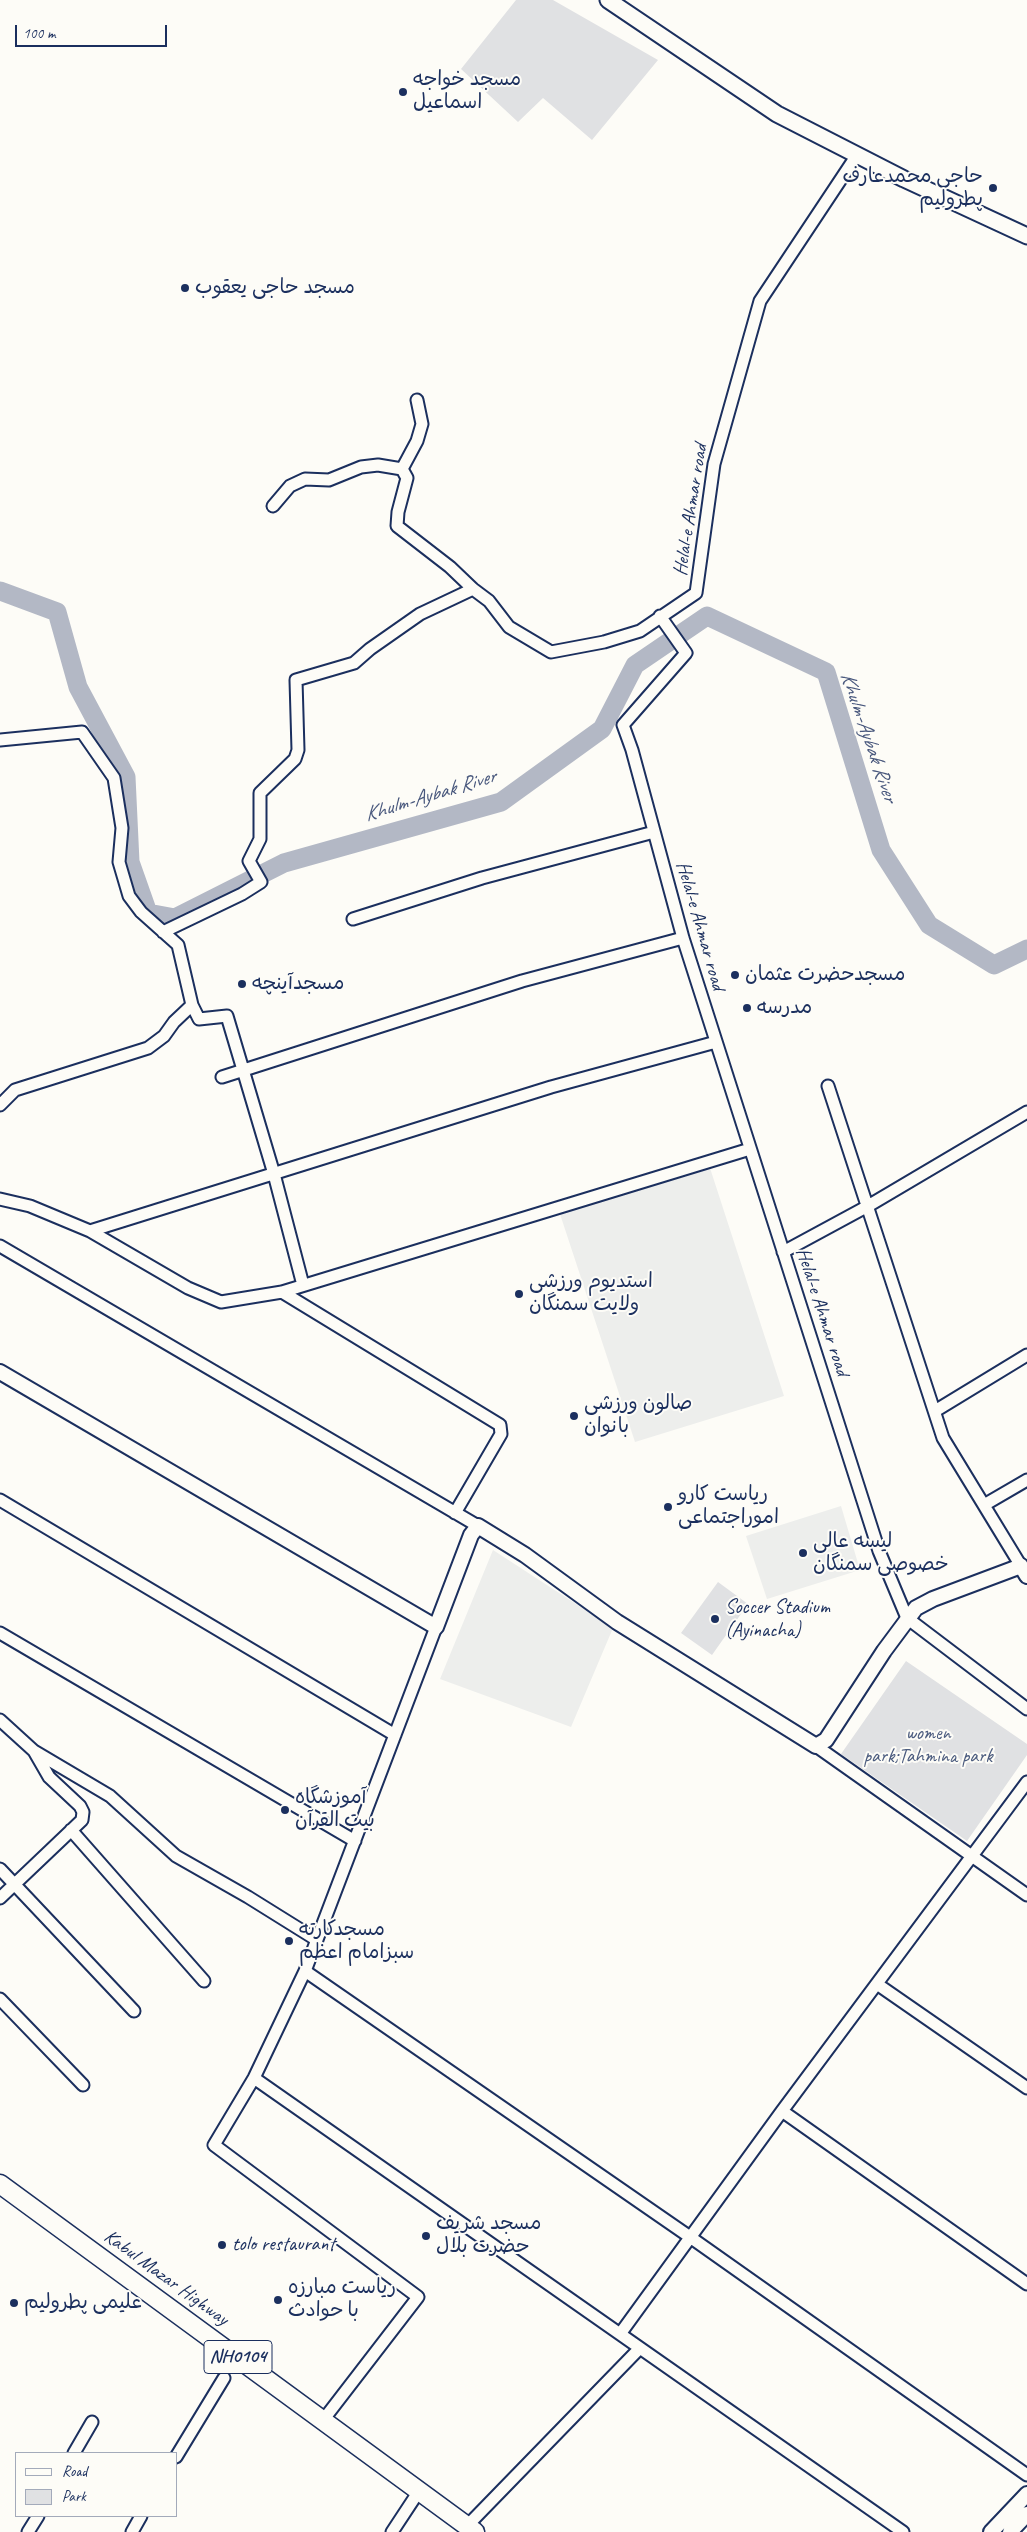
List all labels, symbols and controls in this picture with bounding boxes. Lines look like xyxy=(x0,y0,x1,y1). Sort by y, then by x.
scale bar xyxy=(18,15,170,47)
text: 100 m xyxy=(23,24,55,43)
place label: مسجد خواجه اسماعیل xyxy=(413,68,521,115)
marker: مسجد خواجه اسماعیل xyxy=(397,86,409,98)
place label: حاجی محمدعارف پطرولیم xyxy=(842,165,983,212)
marker: حاجی محمدعارف پطرولیم xyxy=(987,182,999,194)
place label: مسجد حاجی یعقوب xyxy=(195,276,355,300)
marker: مسجد حاجی یعقوب xyxy=(179,282,191,294)
street label: Helal-e Ahmar road xyxy=(669,442,713,578)
water label: Khulm-Aybak River xyxy=(834,669,902,805)
water label: Khulm-Aybak River xyxy=(361,764,499,828)
street label: Helal-e Ahmar road xyxy=(670,859,730,993)
place label: مسجدحضرت عثمان xyxy=(745,963,905,987)
marker: مسجدحضرت عثمان xyxy=(729,969,741,981)
place label: مسجدآینچه xyxy=(252,972,344,996)
marker: مسجدآینچه xyxy=(236,978,248,990)
place label: مدرسه xyxy=(757,996,812,1020)
marker: مدرسه xyxy=(741,1002,753,1014)
street label: Helal-e Ahmar road xyxy=(790,1245,854,1379)
place label: استدیوم ورزشی ولایت سمنگان xyxy=(529,1270,653,1317)
marker: استدیوم ورزشی ولایت سمنگان xyxy=(513,1288,525,1300)
place label: صالون ورزشی بانوان xyxy=(584,1392,692,1439)
marker: صالون ورزشی بانوان xyxy=(568,1410,580,1422)
place label: ریاست کارو اموراجتماعی xyxy=(678,1483,779,1530)
marker: ریاست کارو اموراجتماعی xyxy=(662,1501,674,1513)
place label: لیسه عالی خصوصی سمنگان xyxy=(813,1530,949,1577)
marker: لیسه عالی خصوصی سمنگان xyxy=(797,1547,809,1559)
place label: Soccer Stadium (Ayinacha) xyxy=(725,1596,830,1643)
marker: Soccer Stadium (Ayinacha) xyxy=(709,1613,721,1625)
park label: women park;Tahmina park xyxy=(864,1722,992,1769)
place label: آموزشگاه بیت القرآن xyxy=(295,1786,375,1833)
marker: آموزشگاه بیت القرآن xyxy=(279,1804,291,1816)
place label: مسجدکارته سبزامام اعظم xyxy=(299,1918,414,1965)
marker: مسجدکارته سبزامام اعظم xyxy=(283,1935,295,1947)
place label: مسجد شریف حضرت بلال xyxy=(436,2212,541,2259)
street label: Kabul Mazar Highway xyxy=(99,2225,233,2331)
marker: مسجد شریف حضرت بلال xyxy=(420,2230,432,2242)
place label: tolo restaurant xyxy=(232,2233,335,2257)
marker: tolo restaurant xyxy=(216,2239,228,2251)
place label: ریاست مبارزه با حوادث xyxy=(288,2276,396,2323)
place label: علیمی پطرولیم xyxy=(24,2291,142,2315)
marker: ریاست مبارزه با حوادث xyxy=(272,2294,284,2306)
marker: علیمی پطرولیم xyxy=(8,2297,20,2309)
road number: NH0104 xyxy=(204,2340,272,2374)
legend xyxy=(15,2452,178,2517)
text: Road xyxy=(62,2462,87,2481)
text: Park xyxy=(62,2487,86,2506)

